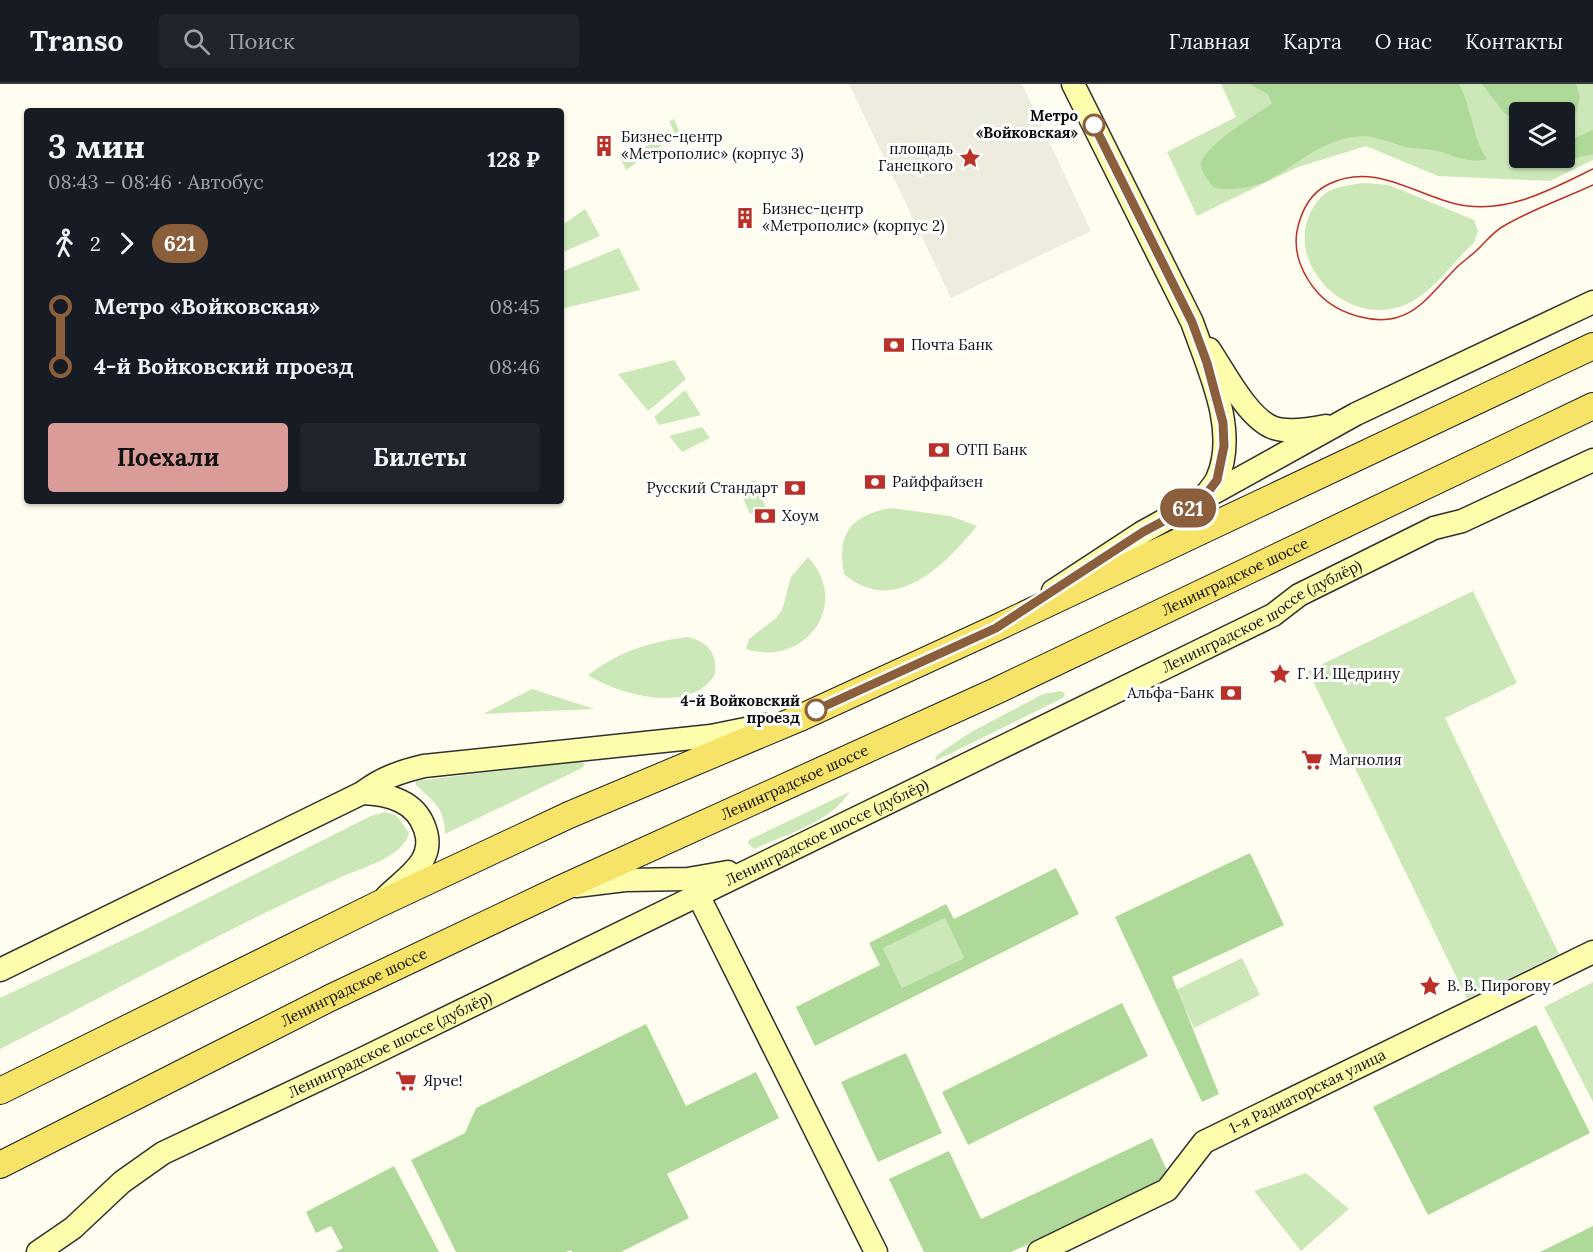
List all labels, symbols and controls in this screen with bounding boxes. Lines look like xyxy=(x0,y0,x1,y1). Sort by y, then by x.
search box xyxy=(159,14,579,68)
text: Transo xyxy=(30,23,123,59)
icon: search xyxy=(180,25,213,58)
text: Поиск xyxy=(228,27,295,55)
text: Главная xyxy=(1169,28,1250,55)
text: Карта xyxy=(1283,28,1342,55)
text: О нас xyxy=(1375,28,1432,55)
text: Контакты xyxy=(1465,28,1563,55)
map controls xyxy=(1509,102,1575,168)
button: layers xyxy=(1509,102,1575,168)
place label: Метро «Войковская» xyxy=(976,106,1079,142)
marker: Метро «Войковская» xyxy=(1083,114,1105,136)
text: 3 мин xyxy=(48,125,145,167)
place label: Бизнес-центр «Метрополис» (корпус 3) xyxy=(621,127,804,164)
building icon: Бизнес-центр «Метрополис» (корпус 3) xyxy=(592,134,616,158)
place label: площадь Ганецкого xyxy=(878,139,953,175)
text: 128 ₽ xyxy=(487,145,540,173)
place icon: площадь Ганецкого xyxy=(958,146,982,170)
text: 08:43 – 08:46 · Автобус xyxy=(48,169,264,194)
place label: Бизнес-центр «Метрополис» (корпус 2) xyxy=(762,199,945,236)
building icon: Бизнес-центр «Метрополис» (корпус 2) xyxy=(733,206,757,230)
icon: walk xyxy=(48,227,81,260)
icon: forward xyxy=(110,227,143,260)
text: 621 xyxy=(164,230,196,257)
text: 2 xyxy=(90,231,101,256)
text: Метро «Войковская» xyxy=(94,292,320,320)
text: 08:45 xyxy=(490,294,540,319)
bank icon: Почта Банк xyxy=(882,333,906,357)
place label: Почта Банк xyxy=(911,335,993,354)
text: 4-й Войковский проезд xyxy=(94,352,353,380)
text: 08:46 xyxy=(489,354,540,379)
button: Поехали xyxy=(48,423,288,492)
button: Билеты xyxy=(300,423,540,492)
bank icon: ОТП Банк xyxy=(927,438,951,462)
place label: ОТП Банк xyxy=(956,440,1027,459)
bank icon: Райффайзен xyxy=(863,470,887,494)
place label: Райффайзен xyxy=(892,472,983,491)
bank icon: Русский Стандарт xyxy=(783,476,807,500)
place label: Русский Стандарт xyxy=(646,478,779,497)
line badge: 621 xyxy=(1154,488,1222,528)
text: 621 xyxy=(1172,495,1204,522)
bank icon: Хоум xyxy=(753,504,777,528)
place label: Хоум xyxy=(782,506,819,525)
street label: Ленинградское шоссе xyxy=(1158,533,1311,620)
street label: Ленинградское шоссе (дублёр) xyxy=(1159,555,1365,677)
place icon: Г. И. Щедрину xyxy=(1268,662,1292,686)
place label: Г. И. Щедрину xyxy=(1297,664,1400,683)
bank icon: Альфа-Банк xyxy=(1219,681,1243,705)
place label: Альфа-Банк xyxy=(1126,683,1214,702)
place label: 4-й Войковский проезд xyxy=(681,691,800,727)
marker: 4-й Войковский проезд xyxy=(805,699,827,721)
street label: Ленинградское шоссе xyxy=(717,740,871,824)
supermarket icon: Магнолия xyxy=(1300,748,1324,772)
place label: Магнолия xyxy=(1329,750,1402,769)
street label: Ленинградское шоссе (дублёр) xyxy=(722,774,932,890)
street label: Ленинградское шоссе xyxy=(277,943,430,1030)
place icon: В. В. Пирогову xyxy=(1418,974,1442,998)
place label: В. В. Пирогову xyxy=(1447,976,1551,995)
street label: Ленинградское шоссе (дублёр) xyxy=(285,987,495,1102)
street label: 1-я Радиаторская улица xyxy=(1226,1045,1389,1137)
supermarket icon: Ярче! xyxy=(394,1069,418,1093)
place label: Ярче! xyxy=(423,1071,463,1090)

